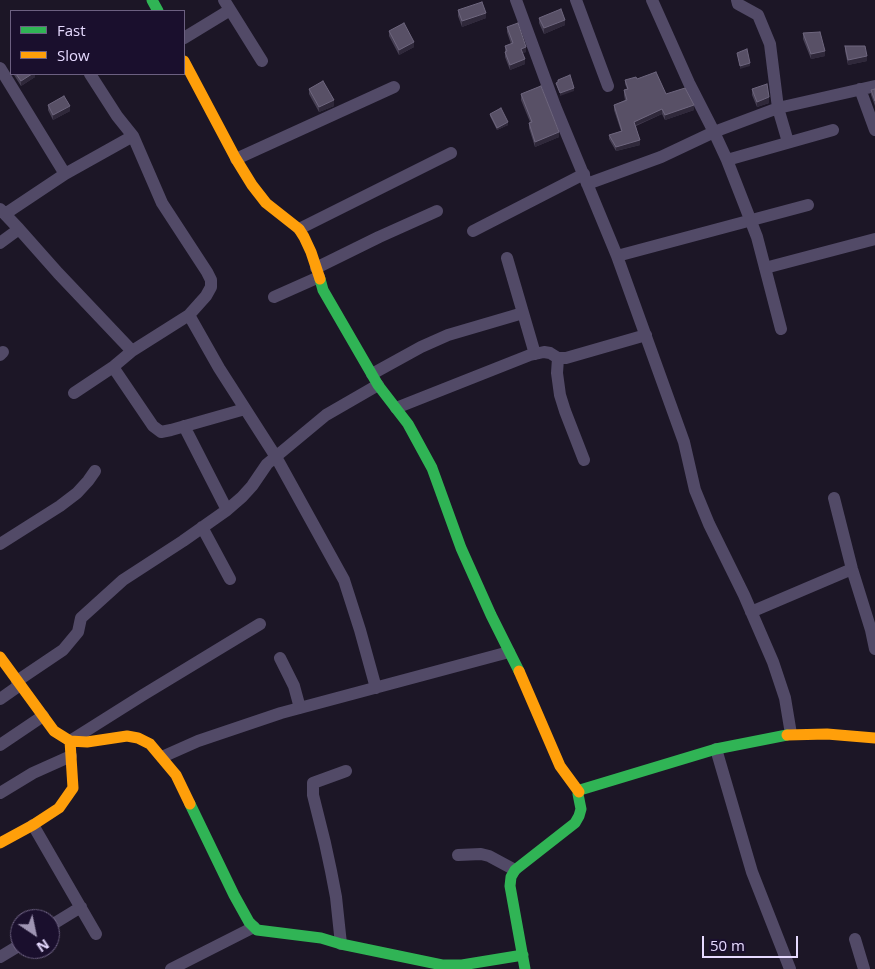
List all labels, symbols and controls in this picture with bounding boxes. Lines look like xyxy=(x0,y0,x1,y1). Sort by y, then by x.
legend xyxy=(10,10,185,75)
text: Fast xyxy=(57,20,86,40)
text: Slow xyxy=(57,45,90,65)
north arrow xyxy=(10,909,60,959)
scale bar xyxy=(705,926,801,958)
text: N xyxy=(33,935,53,957)
text: 50 m xyxy=(710,935,745,955)

